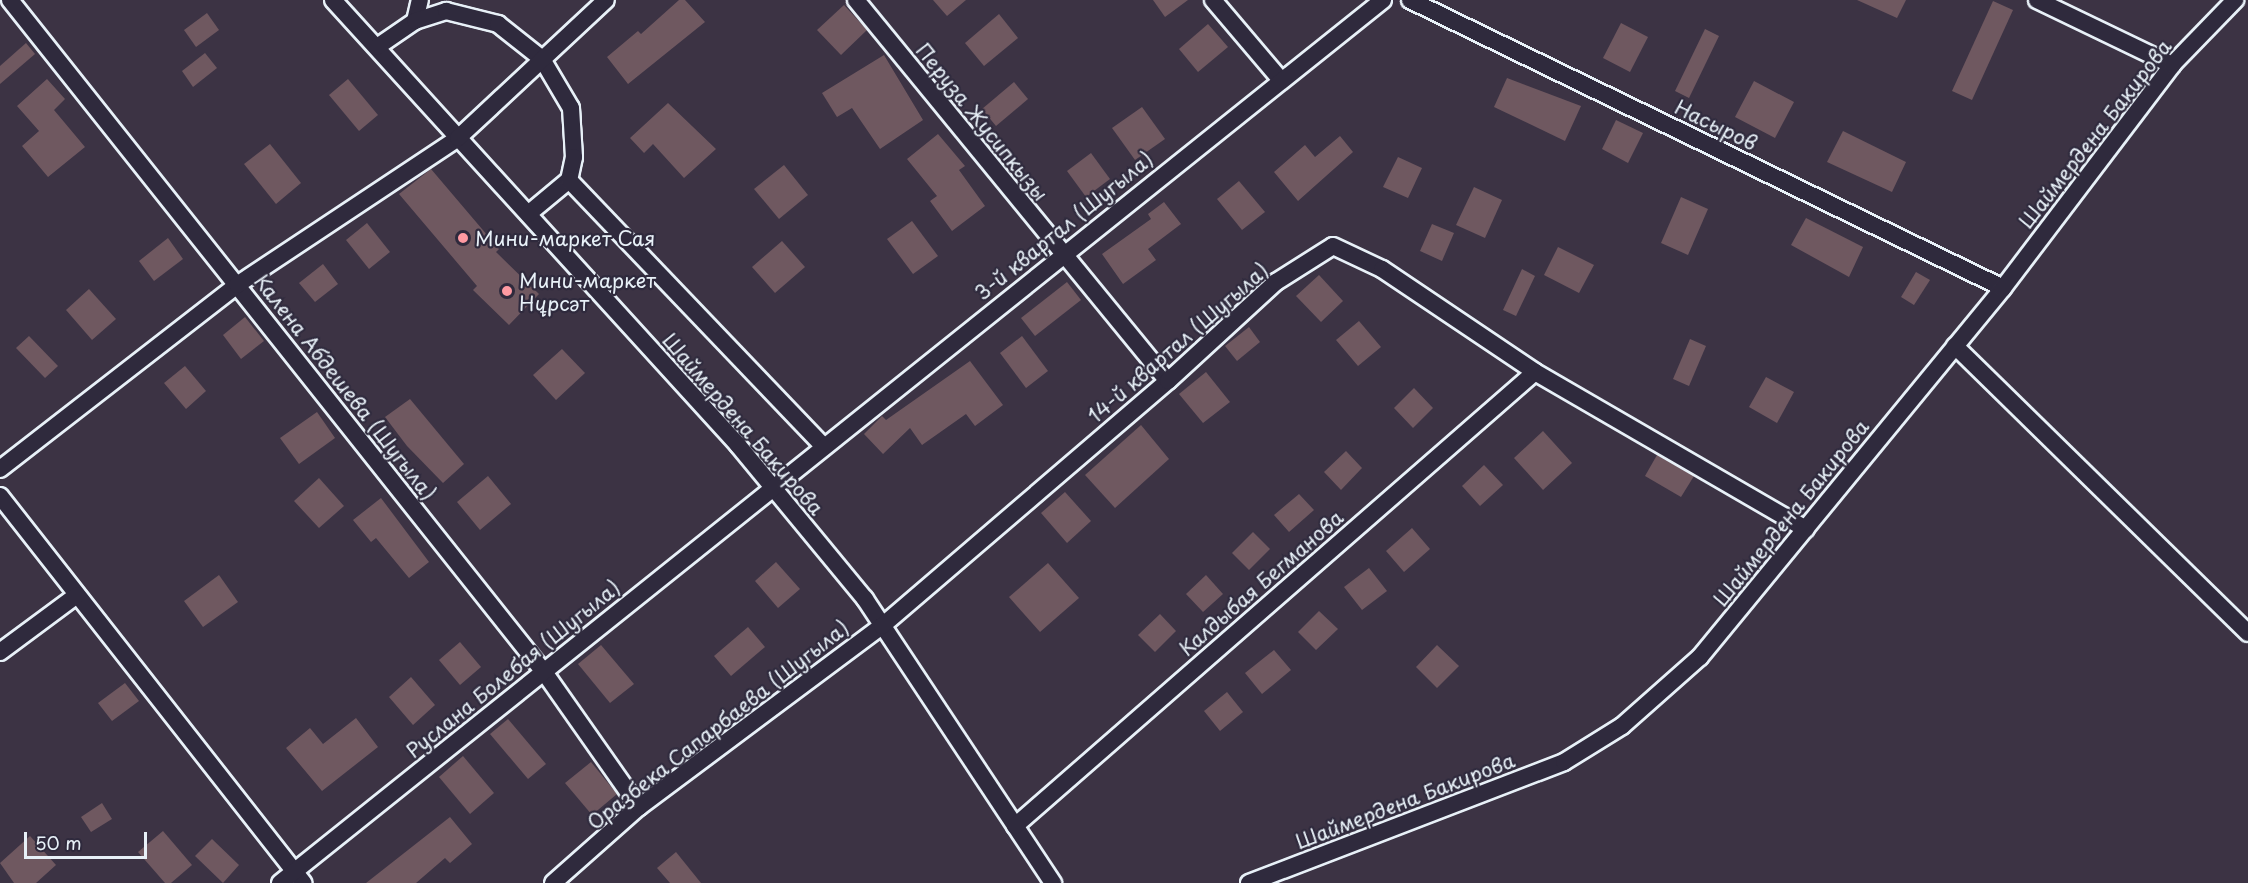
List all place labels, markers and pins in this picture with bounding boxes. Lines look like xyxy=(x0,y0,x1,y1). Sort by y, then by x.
place label: Мини-маркет Сая xyxy=(475,226,656,250)
marker: Мини-маркет Сая xyxy=(456,231,470,245)
place label: Мини-маркет Нұрсәт xyxy=(519,268,656,315)
marker: Мини-маркет Нұрсәт xyxy=(500,284,514,298)

